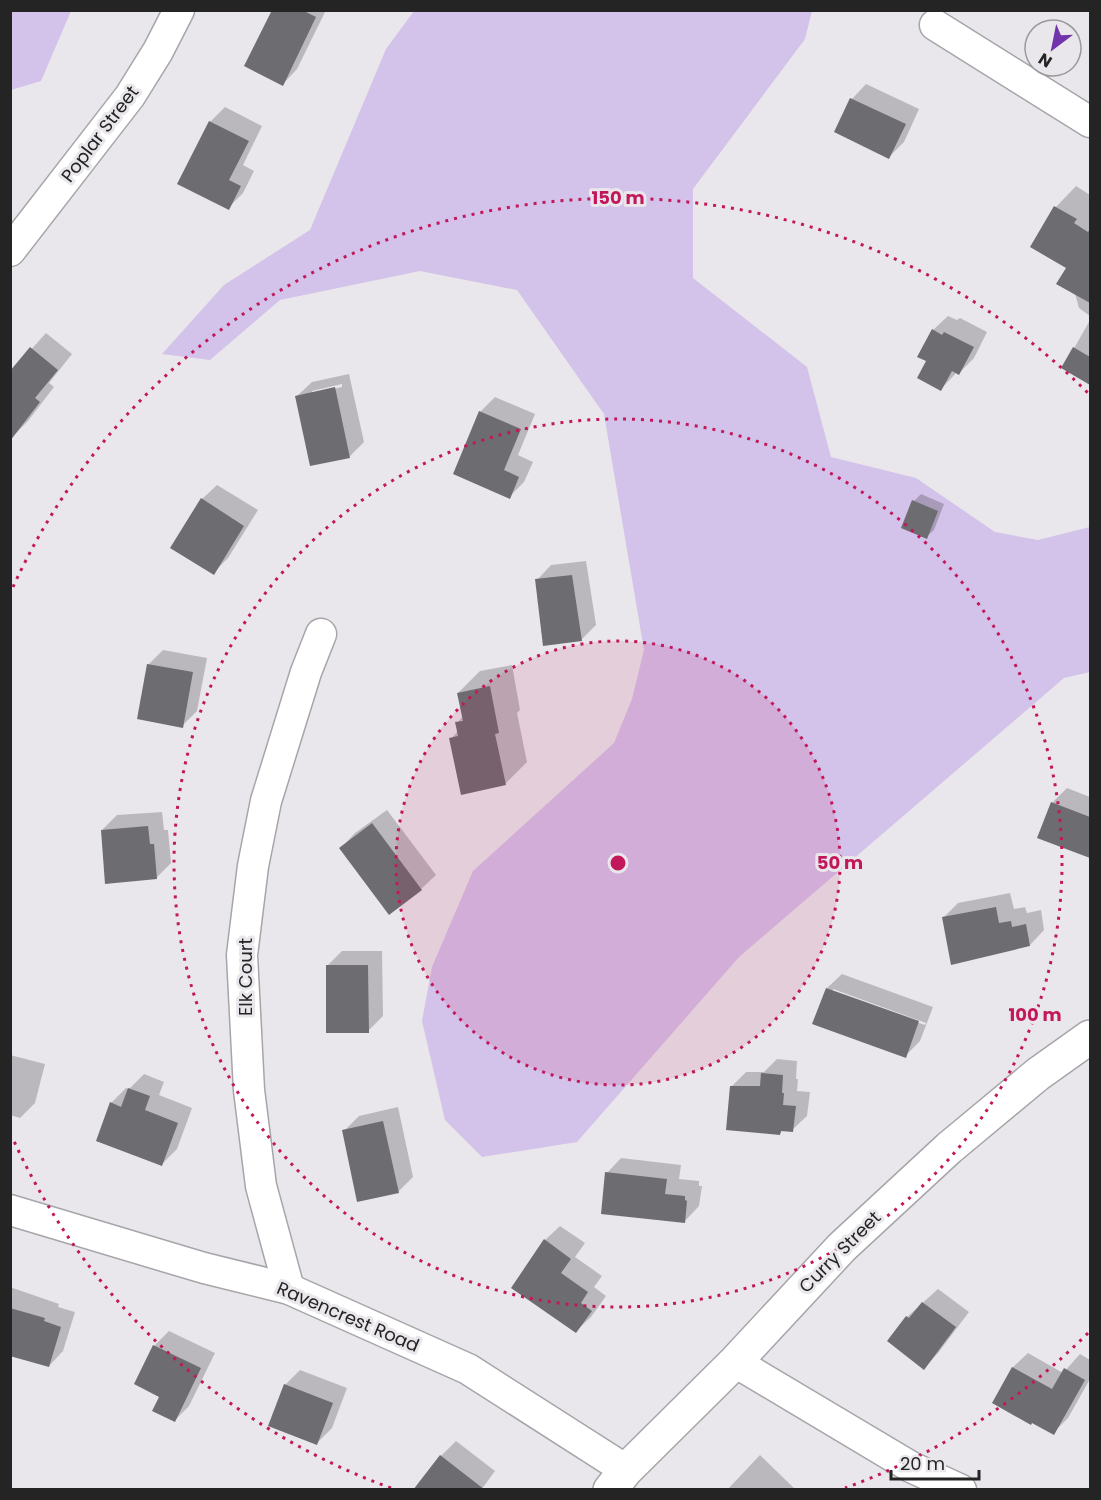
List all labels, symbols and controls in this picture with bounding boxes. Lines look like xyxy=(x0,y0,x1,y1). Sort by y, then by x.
north arrow xyxy=(1023,18,1083,78)
text: N xyxy=(1034,47,1057,73)
street label: Poplar Street xyxy=(55,80,144,187)
text: 150 m xyxy=(591,185,645,210)
text: 50 m xyxy=(817,850,863,875)
centre of rings xyxy=(608,853,628,873)
street label: Elk Court xyxy=(233,938,258,1016)
text: 100 m xyxy=(1008,1002,1062,1027)
street label: Curry Street xyxy=(793,1205,886,1298)
street label: Ravencrest Road xyxy=(273,1275,423,1358)
scale bar xyxy=(891,1443,980,1481)
text: 20 m xyxy=(900,1451,945,1476)

